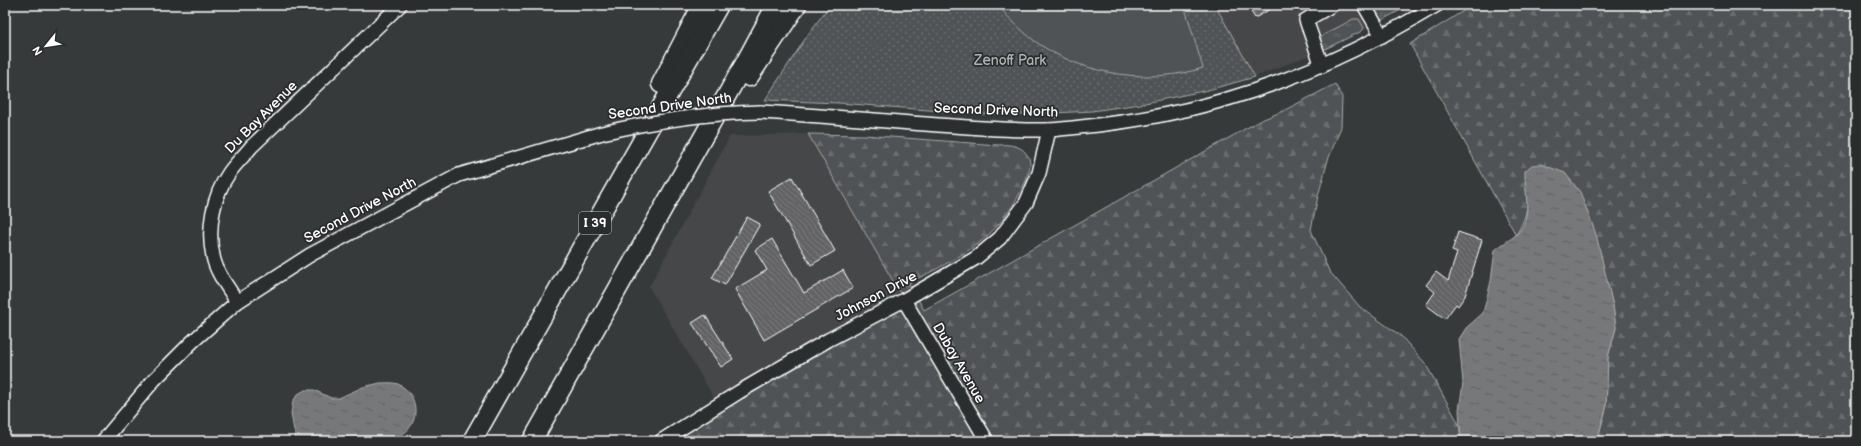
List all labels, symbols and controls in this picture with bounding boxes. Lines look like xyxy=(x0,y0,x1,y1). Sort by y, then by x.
north arrow xyxy=(26,26,66,66)
text: N xyxy=(30,44,45,58)
park label: Zenoff Park xyxy=(973,52,1046,69)
street label: Du Bay Avenue xyxy=(221,77,301,157)
street label: Second Drive North xyxy=(607,89,733,123)
street label: Second Drive North xyxy=(934,99,1059,121)
street label: Second Drive North xyxy=(301,173,419,247)
road number: I 39 xyxy=(579,212,611,234)
street label: Johnson Drive xyxy=(832,267,920,325)
street label: Dubay Avenue xyxy=(929,320,989,406)

